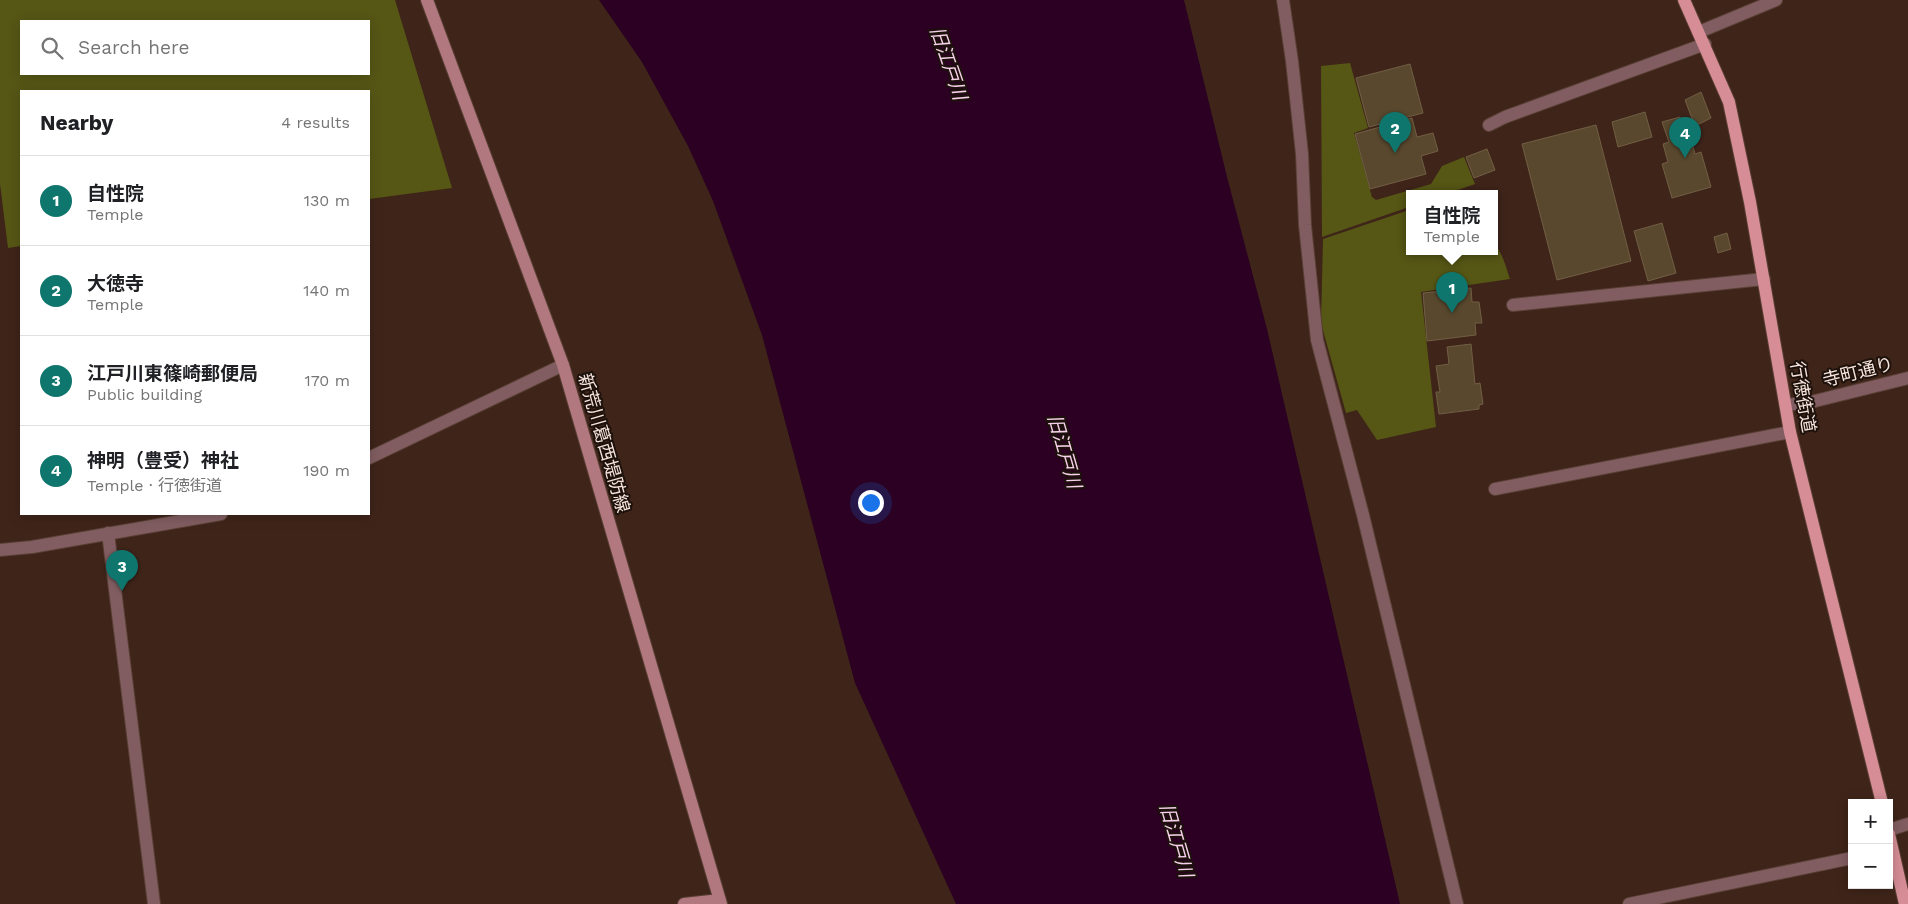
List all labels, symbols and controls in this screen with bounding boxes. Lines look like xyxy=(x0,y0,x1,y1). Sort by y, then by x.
search box xyxy=(20,20,370,75)
water label: 旧江戸川 xyxy=(925,23,972,105)
icon: search xyxy=(38,34,66,62)
text: Search here xyxy=(78,36,189,59)
text: Nearby xyxy=(40,110,113,135)
pin: 2 xyxy=(1379,112,1411,153)
text: 4 results xyxy=(281,113,350,132)
pin: 4 xyxy=(1669,117,1701,158)
text: 自性院 xyxy=(87,182,144,205)
popup xyxy=(1406,190,1498,255)
text: 1 xyxy=(53,191,59,210)
text: 130 m xyxy=(304,191,350,210)
text: 自性院 xyxy=(1423,204,1481,227)
text: Temple xyxy=(87,205,144,224)
text: Temple xyxy=(1423,227,1480,246)
text: 大徳寺 xyxy=(87,272,144,295)
pin: 1 xyxy=(1436,272,1468,313)
text: 2 xyxy=(51,281,61,300)
text: 140 m xyxy=(303,281,350,300)
text: Temple xyxy=(87,295,144,314)
street label: 寺町通り xyxy=(1820,353,1895,390)
street label: 行徳街道 xyxy=(1787,360,1820,434)
text: 江戸川東篠崎郵便局 xyxy=(87,362,258,385)
text: 3 xyxy=(51,371,61,390)
text: 170 m xyxy=(304,371,350,390)
street label: 新荒川葛西堤防線 xyxy=(575,371,634,515)
text: Public building xyxy=(87,385,202,404)
water label: 旧江戸川 xyxy=(1043,411,1087,493)
text: 神明（豊受）神社 xyxy=(87,449,239,472)
text: 4 xyxy=(51,461,61,480)
text: 190 m xyxy=(303,461,350,480)
text: Temple · 行徳街道 xyxy=(87,476,222,495)
your location xyxy=(858,490,884,516)
pin: 3 xyxy=(106,550,138,591)
map controls xyxy=(1848,799,1893,889)
button: + xyxy=(1848,799,1893,844)
water label: 旧江戸川 xyxy=(1155,800,1199,882)
button: − xyxy=(1848,844,1893,889)

